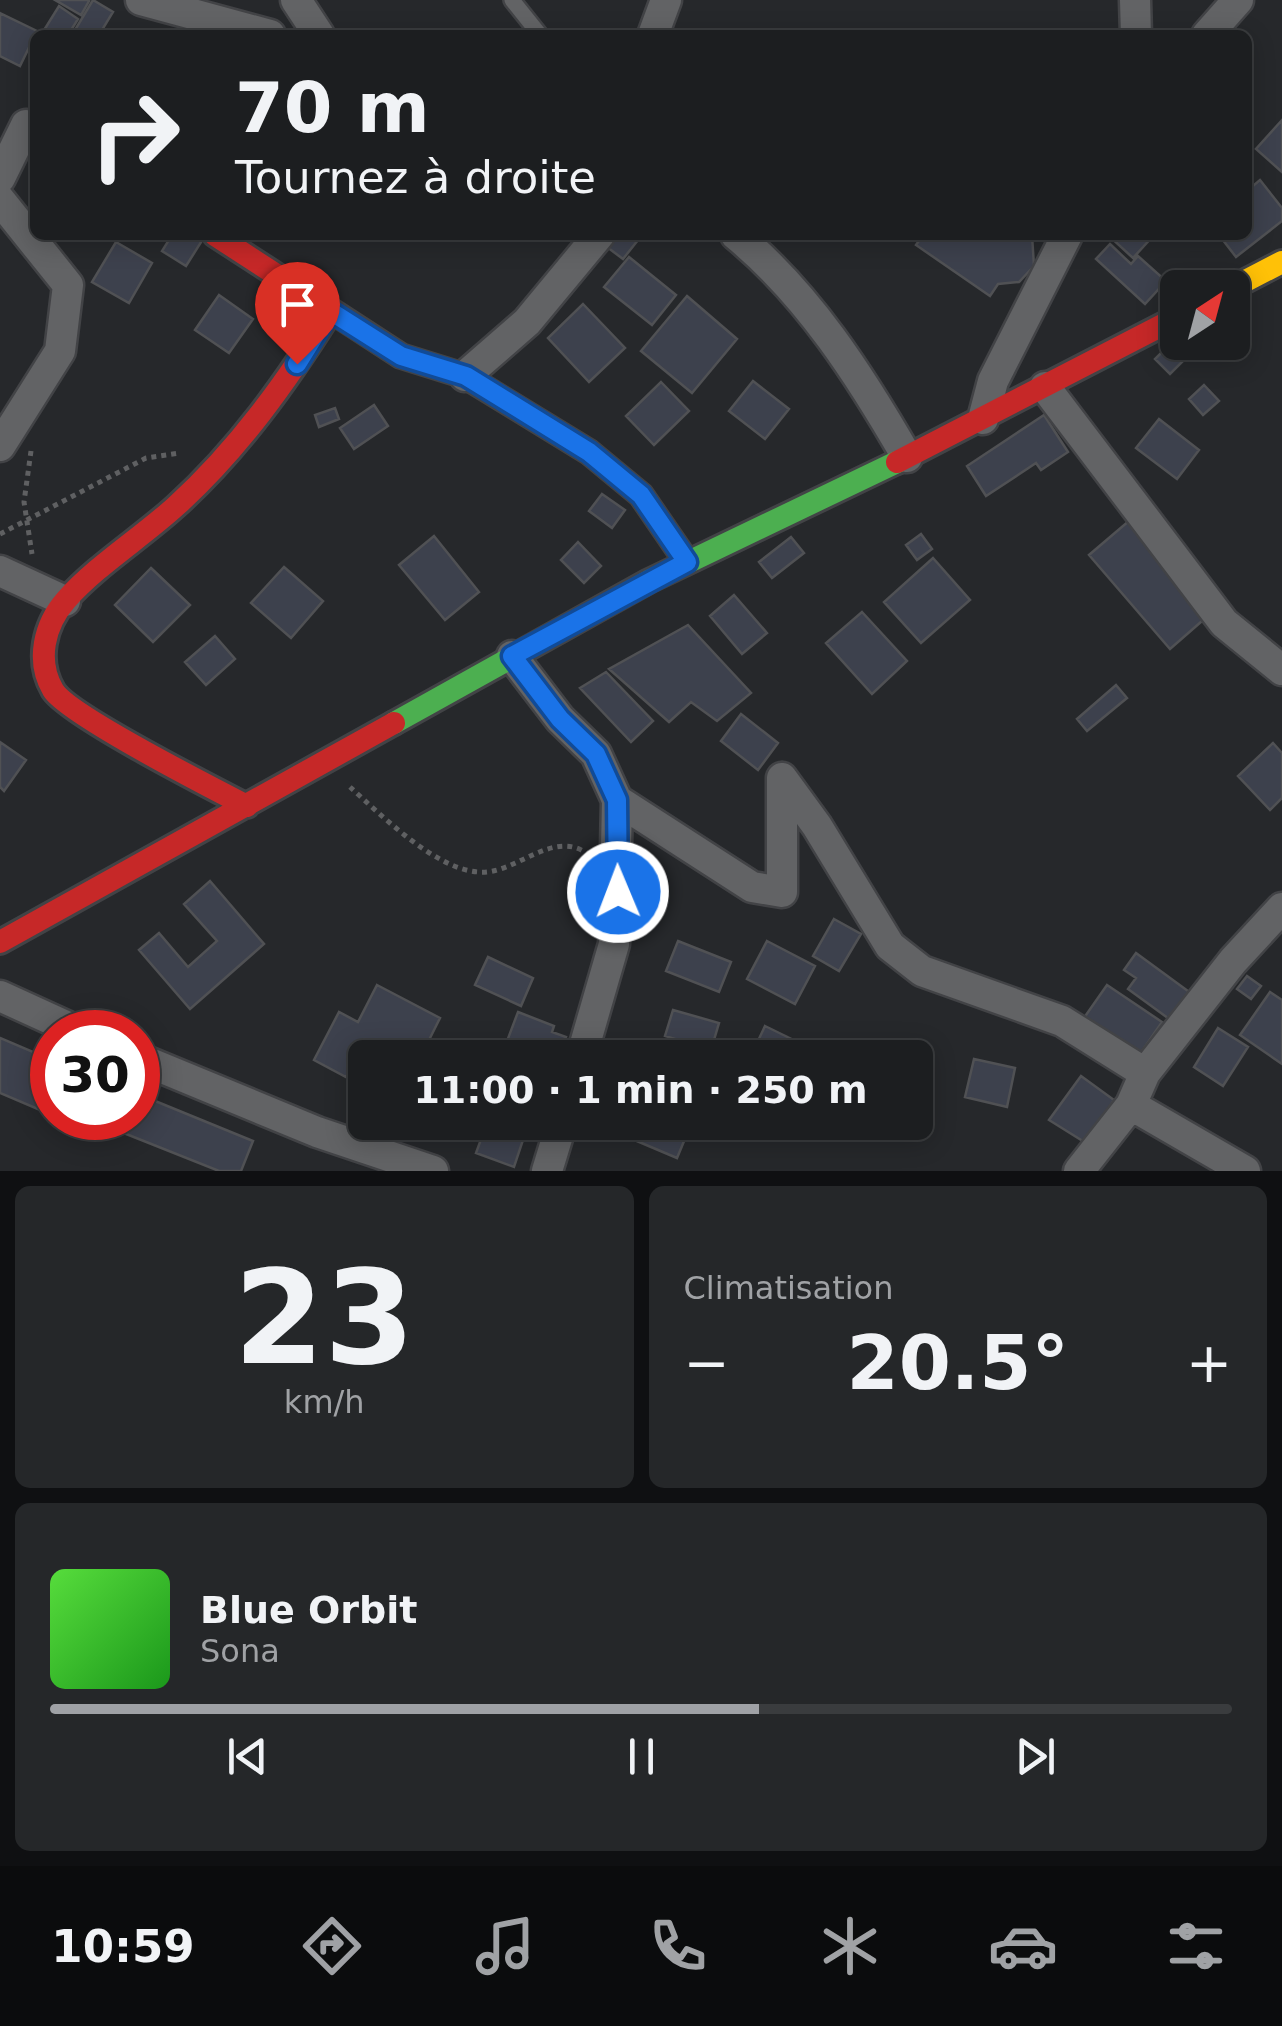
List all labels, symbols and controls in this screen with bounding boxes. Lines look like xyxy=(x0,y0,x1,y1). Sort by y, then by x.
text: 70 m xyxy=(235,67,430,149)
icon: right xyxy=(70,70,200,200)
text: Tournez à droite xyxy=(235,151,596,204)
pin xyxy=(255,262,340,365)
north arrow xyxy=(1160,270,1250,360)
map controls xyxy=(1160,270,1250,360)
icon: arrive xyxy=(270,277,325,332)
position arrow xyxy=(566,840,670,944)
speed limit sign: 30 xyxy=(30,1010,160,1140)
text: 11:00 · 1 min · 250 m xyxy=(413,1068,868,1112)
text: 23 xyxy=(234,1242,415,1394)
text: Climatisation xyxy=(684,1269,893,1307)
text: 20.5° xyxy=(846,1319,1069,1407)
text: − xyxy=(684,1331,730,1395)
text: + xyxy=(1186,1331,1232,1395)
text: km/h xyxy=(284,1383,365,1421)
text: Blue Orbit xyxy=(200,1588,417,1632)
text: Sona xyxy=(200,1632,280,1670)
icon: previous xyxy=(220,1729,275,1784)
icon: pause xyxy=(614,1729,669,1784)
icon: next xyxy=(1008,1729,1063,1784)
icon: directions xyxy=(297,1911,367,1981)
icon: music xyxy=(470,1911,540,1981)
icon: phone xyxy=(643,1911,713,1981)
icon: climate xyxy=(815,1911,885,1981)
icon: car xyxy=(988,1911,1058,1981)
icon: filters xyxy=(1161,1911,1231,1981)
text: 10:59 xyxy=(51,1920,195,1973)

